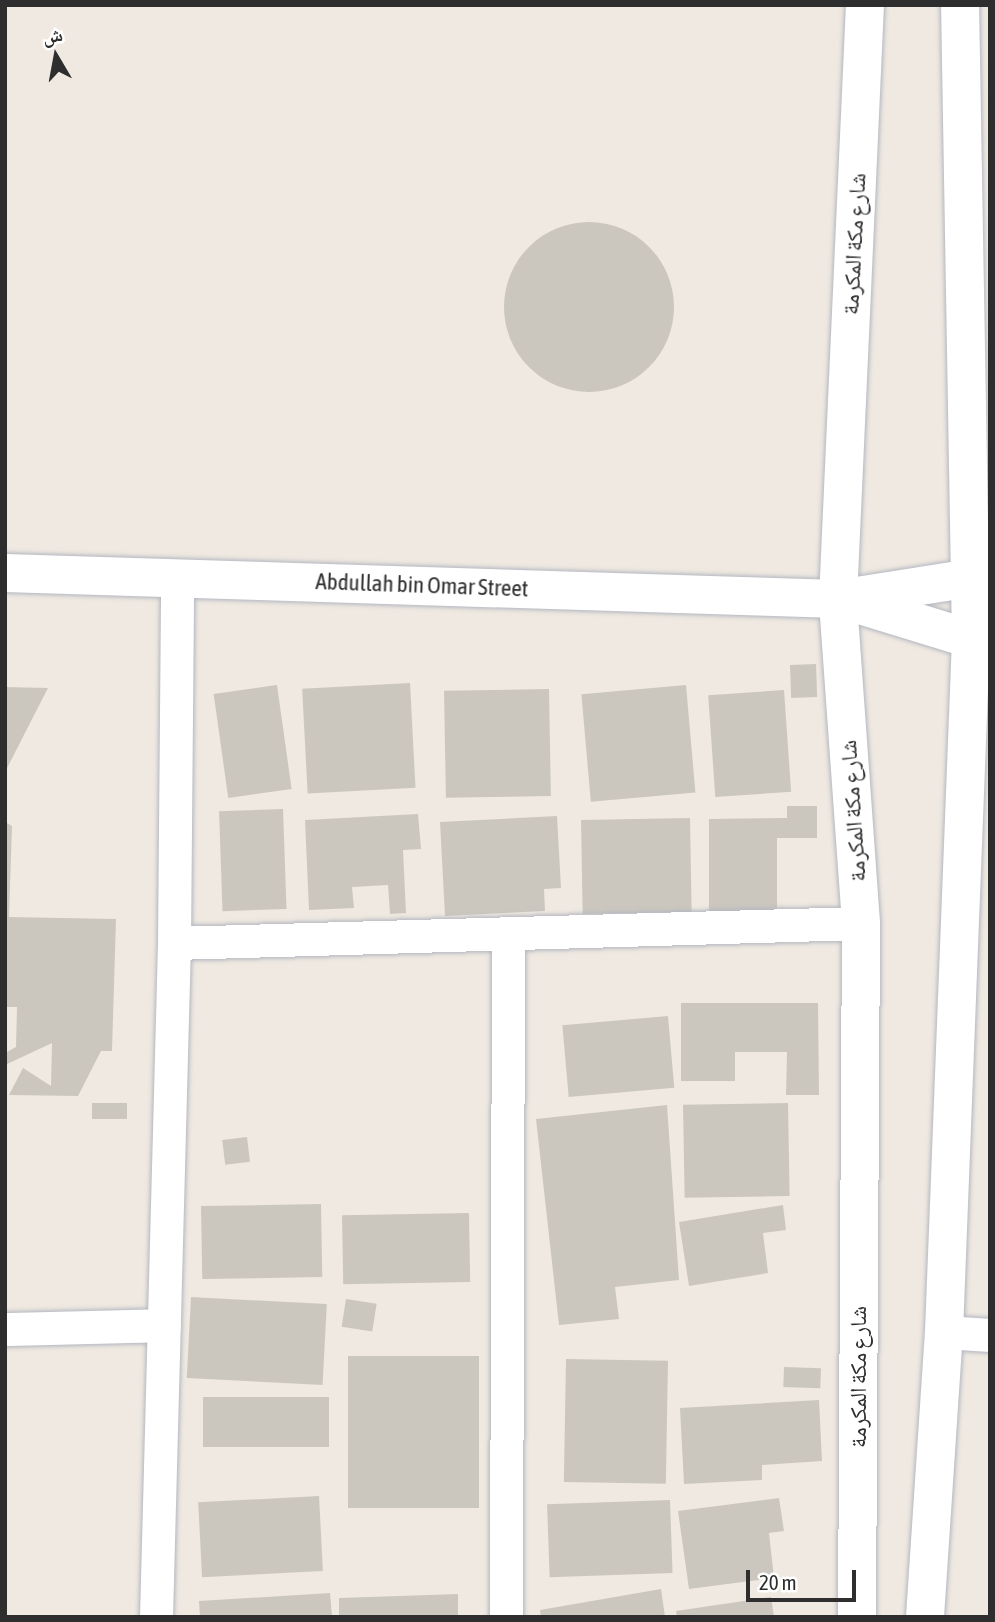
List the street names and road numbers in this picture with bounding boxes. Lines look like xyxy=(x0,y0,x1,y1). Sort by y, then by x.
street label: شارع مكة المكرمة xyxy=(837,172,871,316)
street label: Abdullah bin Omar Street xyxy=(315,567,529,603)
street label: شارع مكة المكرمة xyxy=(834,739,872,883)
street label: شارع مكة المكرمة xyxy=(844,1306,872,1448)

